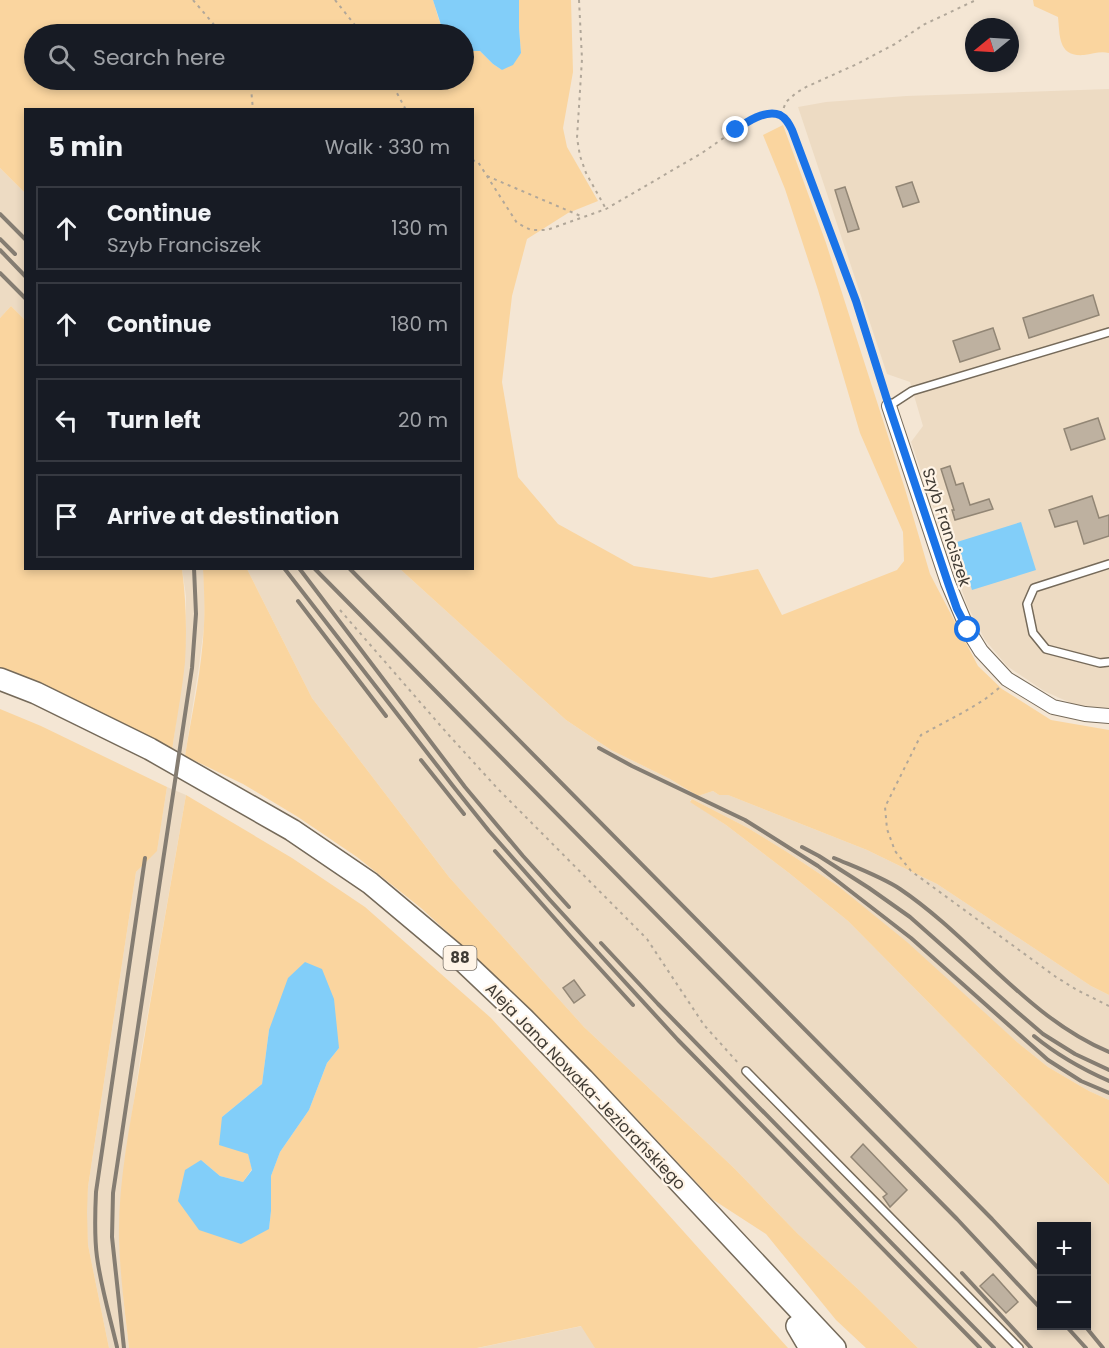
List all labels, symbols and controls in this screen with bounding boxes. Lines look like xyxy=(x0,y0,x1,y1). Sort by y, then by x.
north arrow xyxy=(965,18,1019,72)
search box xyxy=(24,24,474,90)
icon: search xyxy=(45,41,78,74)
text: Search here xyxy=(93,42,226,73)
route end xyxy=(722,116,748,142)
text: 5 min xyxy=(48,129,123,165)
text: Walk · 330 m xyxy=(325,133,450,161)
text: Continue xyxy=(107,198,211,229)
icon: ahead xyxy=(50,212,83,245)
text: 130 m xyxy=(391,214,448,242)
text: Szyb Franciszek xyxy=(107,231,261,259)
icon: ahead xyxy=(50,308,83,341)
text: Continue xyxy=(107,309,211,340)
text: 180 m xyxy=(390,310,448,338)
icon: left xyxy=(50,404,83,437)
text: Turn left xyxy=(107,405,201,436)
text: 20 m xyxy=(398,406,448,434)
street label: Szyb Franciszek xyxy=(917,465,977,590)
icon: arrive xyxy=(50,500,83,533)
text: Arrive at destination xyxy=(107,501,339,532)
route start xyxy=(954,616,980,642)
road number: 88 xyxy=(444,946,476,970)
street label: Aleja Jana Nowaka-Jeziorańskiego xyxy=(480,978,691,1195)
map controls xyxy=(1037,1222,1091,1330)
button: + xyxy=(1037,1222,1091,1276)
button: − xyxy=(1037,1276,1091,1330)

